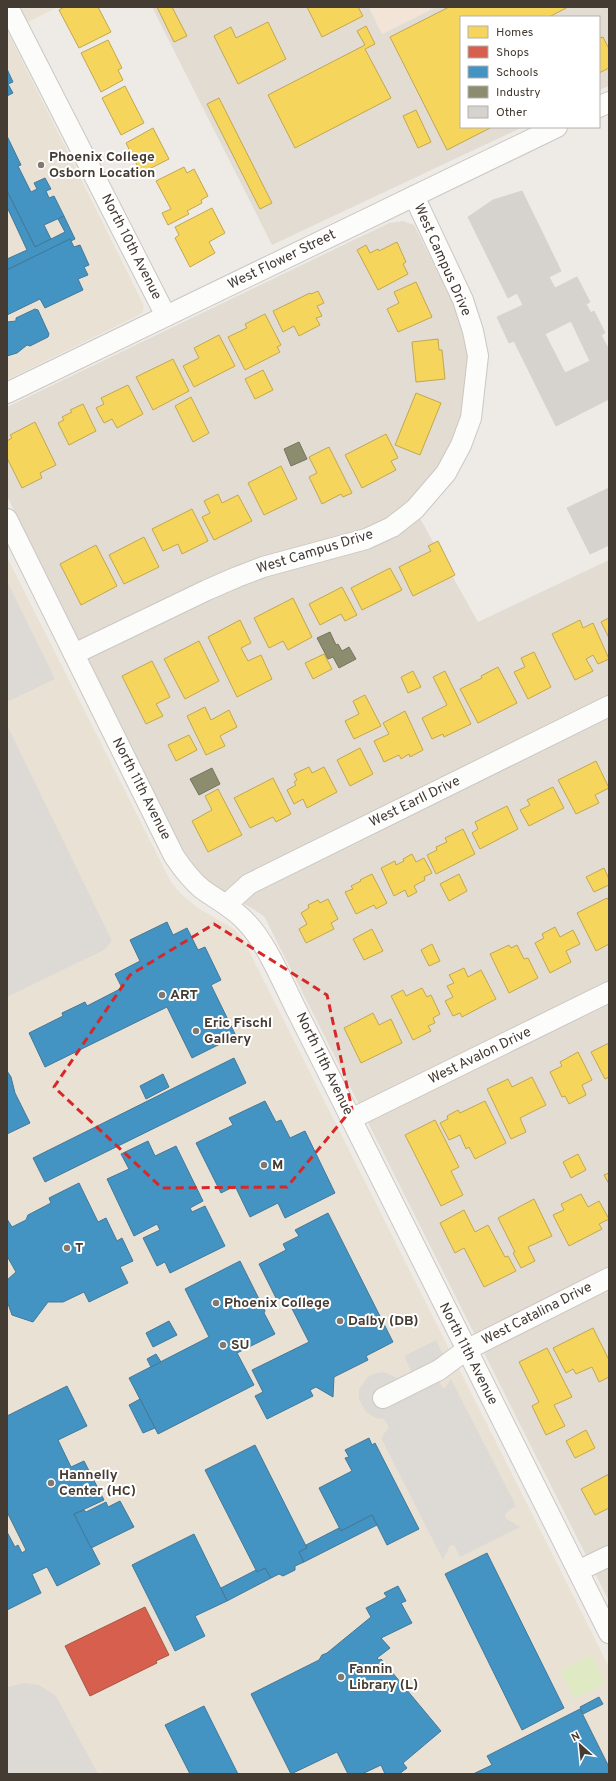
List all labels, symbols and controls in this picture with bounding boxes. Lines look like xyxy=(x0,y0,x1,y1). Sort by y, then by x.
legend xyxy=(460,16,600,128)
text: Homes xyxy=(496,25,533,41)
text: Shops xyxy=(496,45,529,61)
text: Schools xyxy=(496,65,538,81)
text: Industry xyxy=(496,85,541,101)
text: Other xyxy=(496,105,528,121)
place label: Phoenix College Osborn Location xyxy=(49,149,155,182)
marker: Phoenix College Osborn Location xyxy=(36,160,46,170)
street label: North 10th Avenue xyxy=(97,191,165,303)
street label: West Campus Drive xyxy=(410,201,474,319)
street label: West Flower Street xyxy=(225,227,339,293)
street label: West Campus Drive xyxy=(254,526,376,578)
street label: North 11th Avenue xyxy=(108,735,174,843)
street label: West Earll Drive xyxy=(367,773,463,831)
place label: ART xyxy=(170,987,198,1004)
marker: ART xyxy=(157,990,167,1000)
street label: North 11th Avenue xyxy=(292,1010,356,1118)
place label: Eric Fischl Gallery xyxy=(204,1015,272,1048)
street label: West Avalon Drive xyxy=(426,1024,534,1088)
marker: Eric Fischl Gallery xyxy=(191,1026,201,1036)
place label: M xyxy=(272,1157,283,1174)
marker: M xyxy=(259,1160,269,1170)
place label: T xyxy=(75,1240,83,1257)
marker: T xyxy=(62,1243,72,1253)
street label: West Catalina Drive xyxy=(479,1279,595,1349)
place label: Phoenix College xyxy=(224,1295,330,1312)
marker: Phoenix College xyxy=(211,1298,221,1308)
street label: North 11th Avenue xyxy=(435,1300,501,1408)
place label: Dalby (DB) xyxy=(348,1313,419,1330)
marker: Dalby (DB) xyxy=(335,1316,345,1326)
place label: SU xyxy=(231,1337,250,1354)
marker: SU xyxy=(218,1340,228,1350)
place label: Hannelly Center (HC) xyxy=(59,1467,136,1500)
marker: Hannelly Center (HC) xyxy=(46,1478,56,1488)
place label: Fannin Library (L) xyxy=(349,1661,418,1694)
marker: Fannin Library (L) xyxy=(336,1672,346,1682)
north arrow xyxy=(560,1725,600,1765)
text: N xyxy=(569,1729,583,1745)

